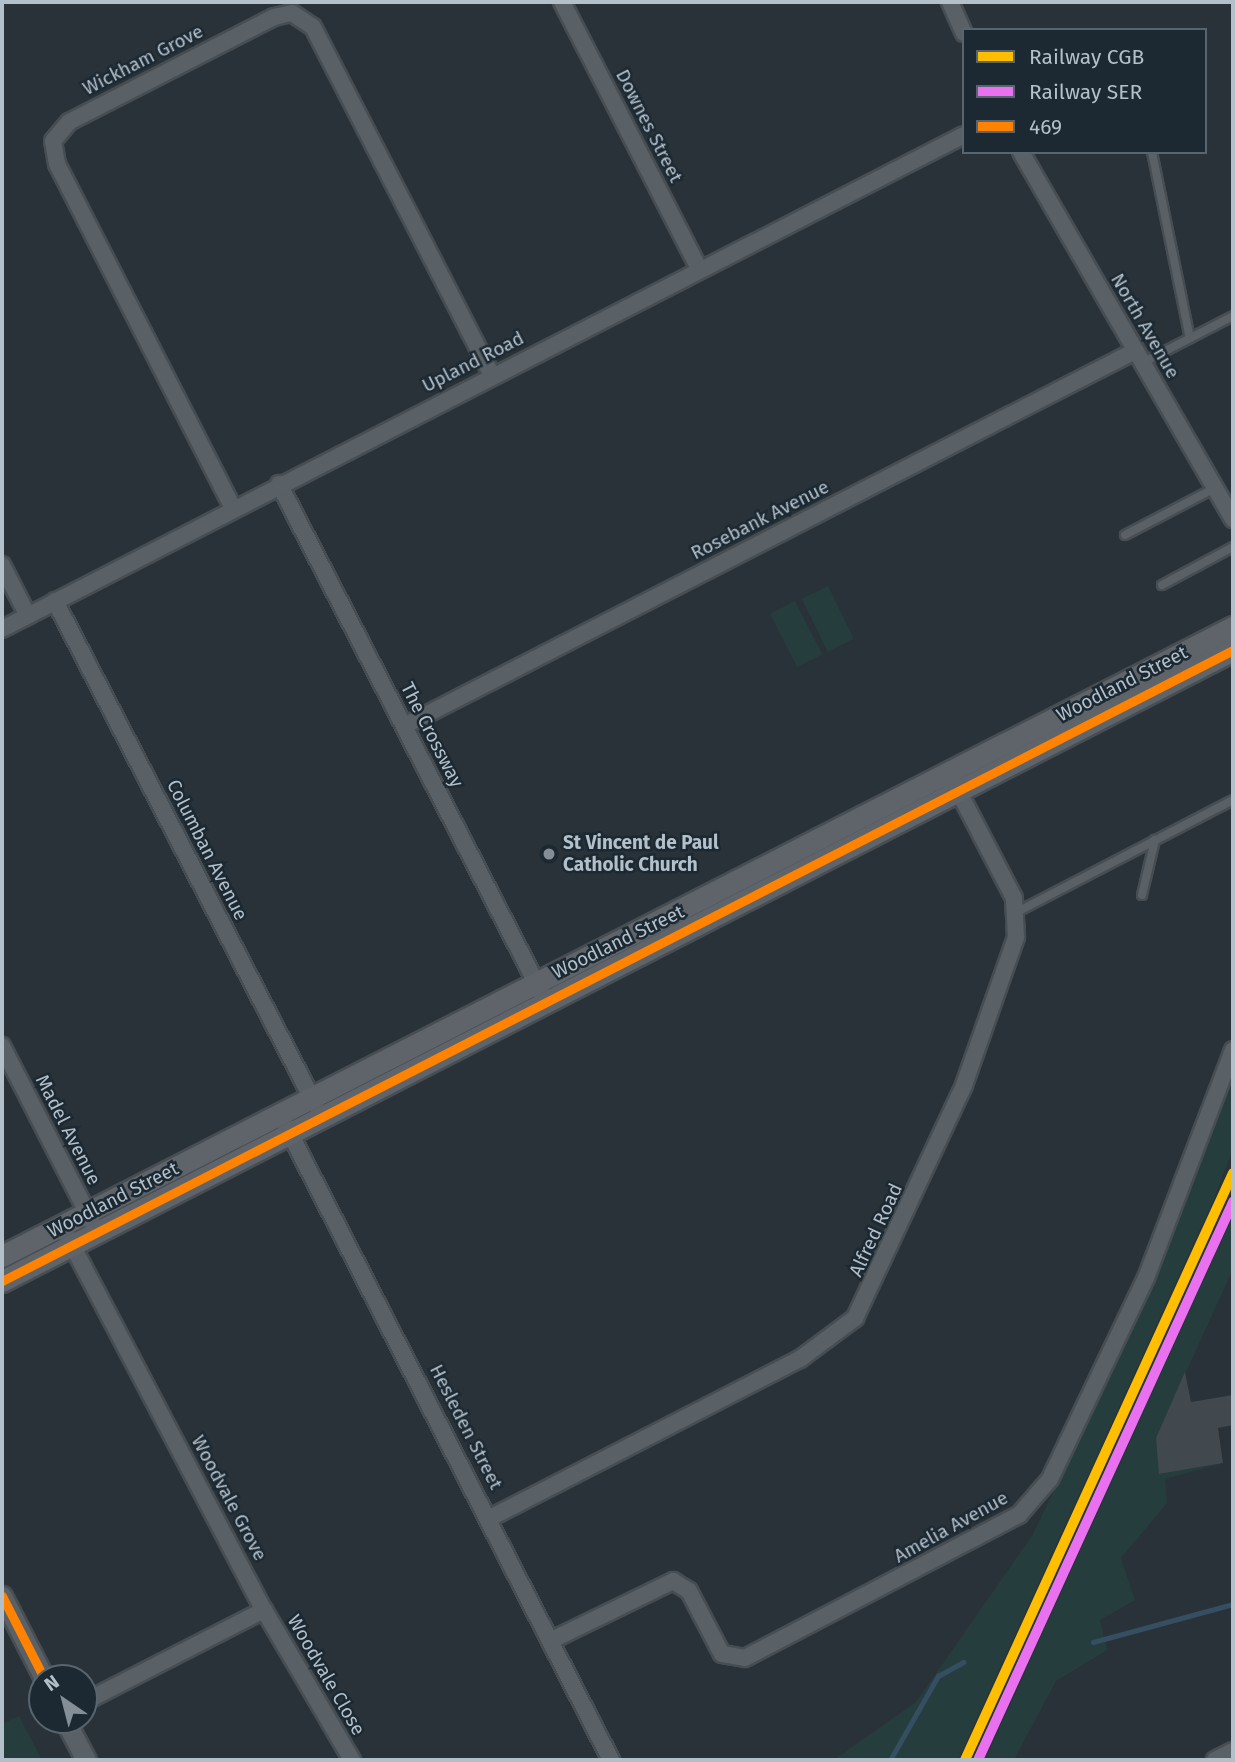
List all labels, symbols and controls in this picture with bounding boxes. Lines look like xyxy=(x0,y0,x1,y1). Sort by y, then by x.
street label: Wickham Grove xyxy=(79,20,207,100)
legend xyxy=(962,28,1207,154)
text: Railway CGB xyxy=(1029,44,1144,70)
street label: Downes Street xyxy=(611,66,687,186)
text: Railway SER xyxy=(1029,79,1142,105)
text: 469 xyxy=(1029,114,1062,140)
street label: North Avenue xyxy=(1106,269,1184,383)
street label: Upland Road xyxy=(418,327,528,397)
street label: Rosebank Avenue xyxy=(687,475,833,565)
street label: Woodland Street xyxy=(1053,641,1191,727)
street label: The Crossway xyxy=(396,679,468,791)
street label: Columban Avenue xyxy=(162,776,252,924)
place label: St Vincent de Paul Catholic Church xyxy=(563,832,719,876)
marker: St Vincent de Paul Catholic Church xyxy=(541,846,557,862)
street label: Woodland Street xyxy=(548,900,688,984)
street label: Madel Avenue xyxy=(30,1071,106,1189)
street label: Woodland Street xyxy=(44,1157,182,1243)
street label: Alfred Road xyxy=(845,1180,907,1280)
street label: Hesleden Street xyxy=(425,1361,507,1493)
street label: Woodvale Grove xyxy=(186,1431,272,1565)
street label: Amelia Avenue xyxy=(890,1486,1012,1568)
street label: Woodvale Close xyxy=(282,1611,370,1739)
north arrow xyxy=(28,1664,98,1734)
text: N xyxy=(40,1670,64,1696)

